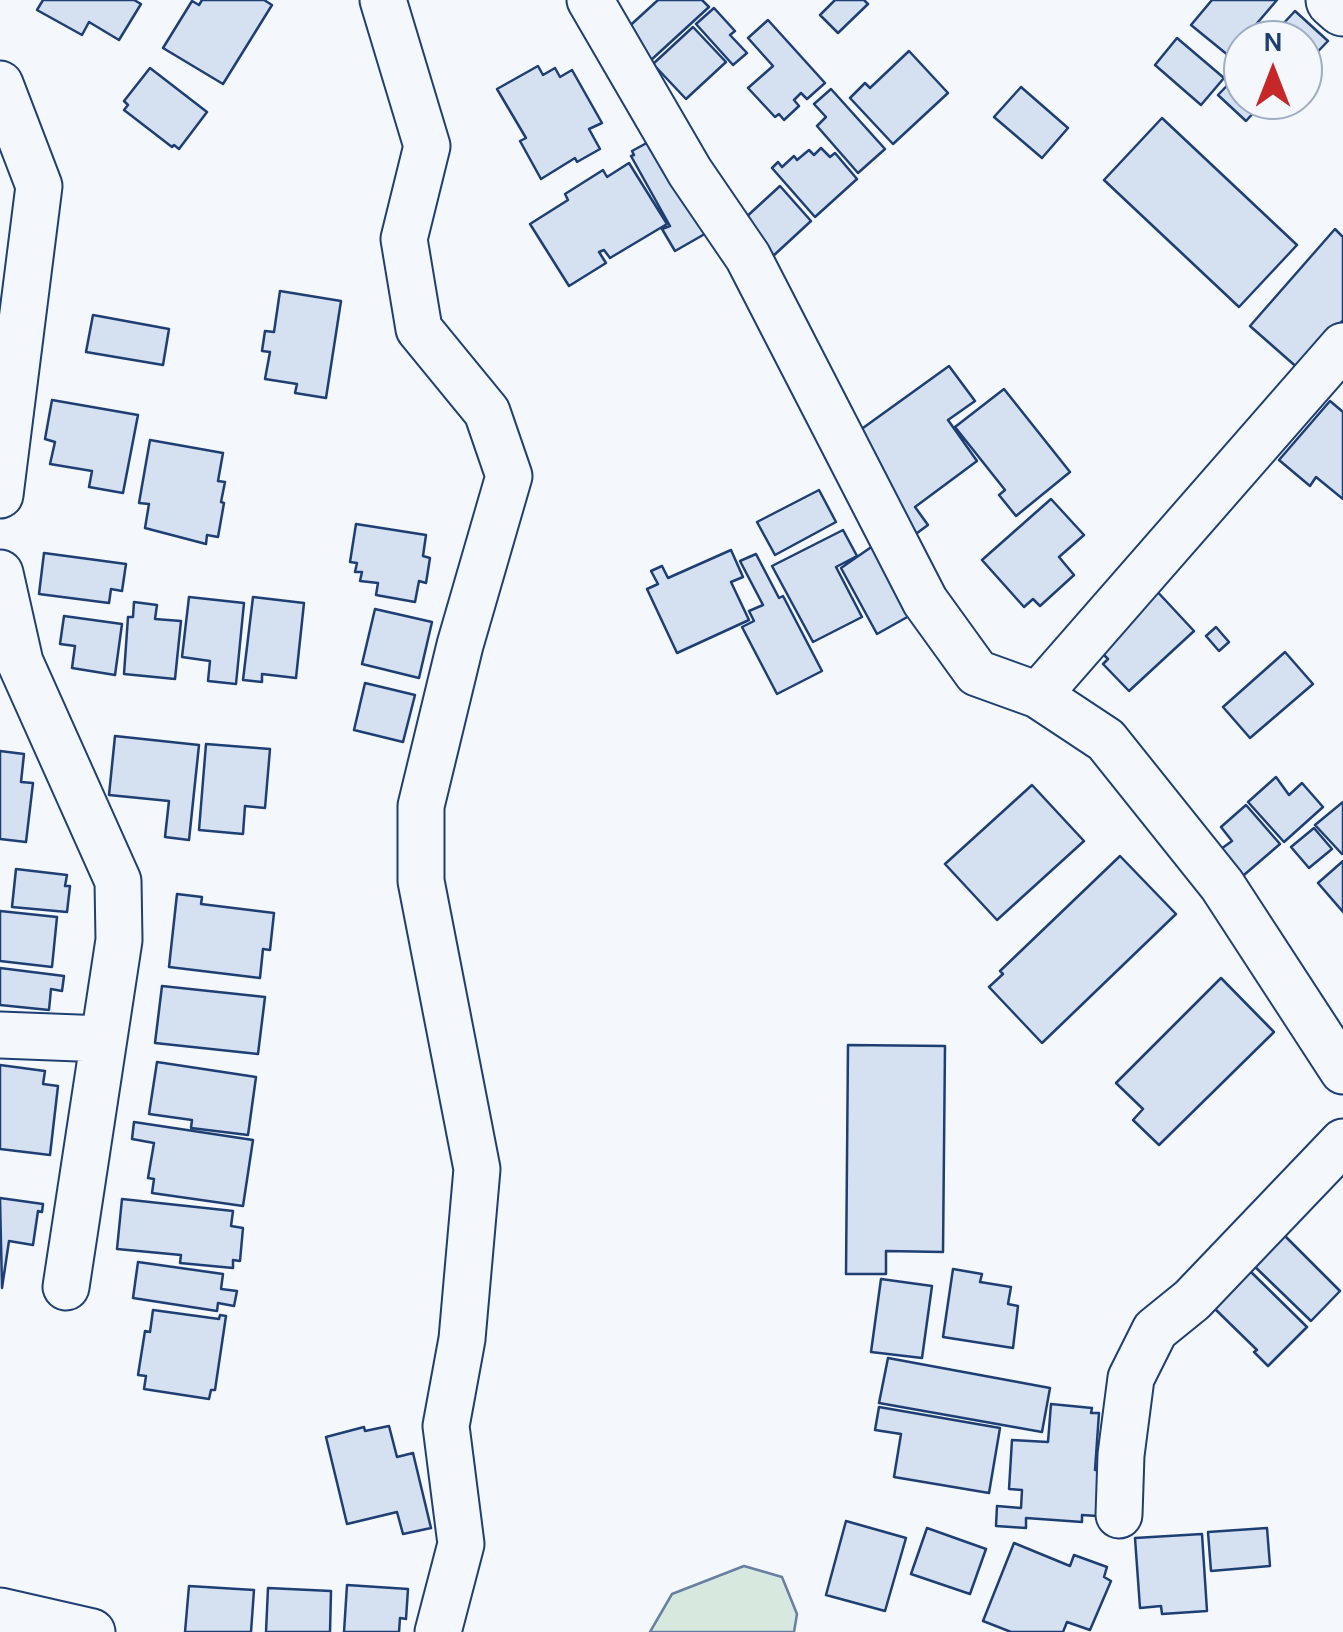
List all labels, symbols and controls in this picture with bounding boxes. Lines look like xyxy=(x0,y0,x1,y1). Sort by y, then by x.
north arrow xyxy=(1223,20,1323,120)
text: N xyxy=(1263,25,1283,58)

